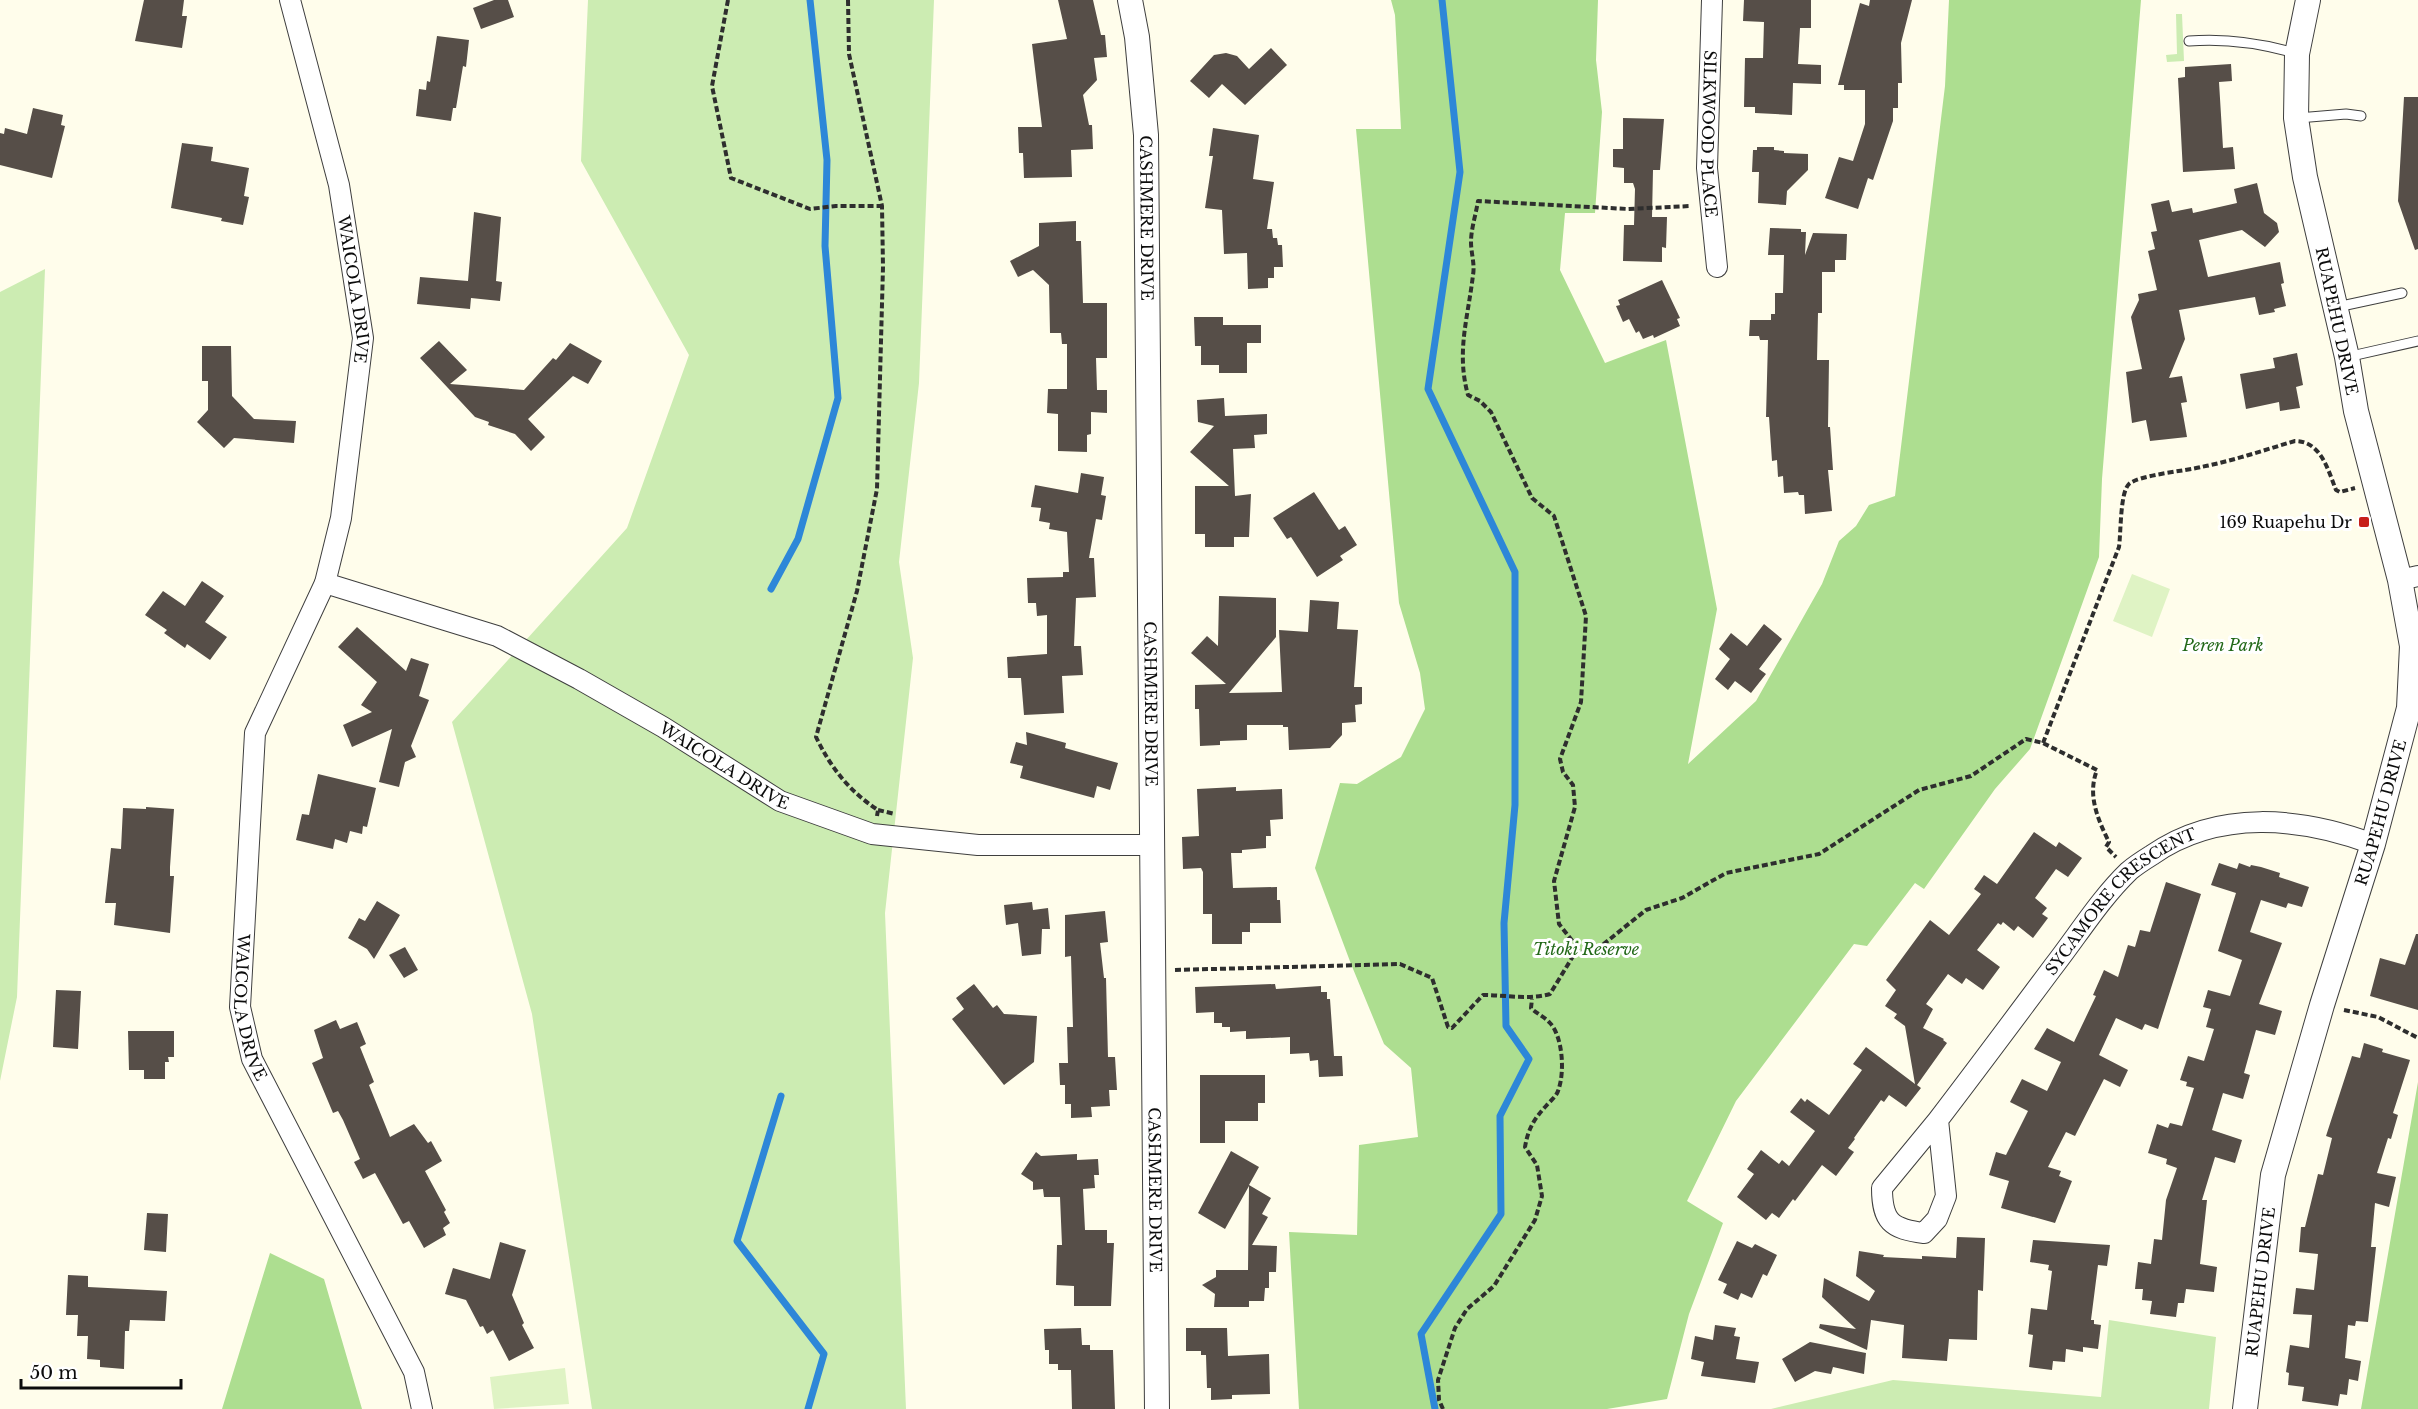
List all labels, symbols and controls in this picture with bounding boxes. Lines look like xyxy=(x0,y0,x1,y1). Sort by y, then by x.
street label: SILKWOOD PLACE xyxy=(1697,50,1722,218)
street label: CASHMERE DRIVE xyxy=(1136,135,1157,301)
street label: WAICOLA DRIVE xyxy=(334,213,373,365)
street label: RUAPEHU DRIVE xyxy=(2312,245,2362,397)
place label: 169 Ruapehu Dr xyxy=(2219,512,2352,532)
marker: 169 Ruapehu Dr xyxy=(2357,515,2371,529)
street label: CASHMERE DRIVE xyxy=(1140,621,1162,787)
park label: Peren Park xyxy=(2182,635,2263,655)
street label: WAICOLA DRIVE xyxy=(655,717,792,813)
street label: RUAPEHU DRIVE xyxy=(2350,737,2410,888)
street label: SYCAMORE CRESCENT xyxy=(2041,823,2199,979)
street label: WAICOLA DRIVE xyxy=(230,932,271,1084)
park label: Titoki Reserve xyxy=(1533,939,1640,959)
street label: CASHMERE DRIVE xyxy=(1144,1107,1166,1273)
street label: RUAPEHU DRIVE xyxy=(2241,1206,2279,1358)
scale bar xyxy=(21,1352,182,1390)
text: 50 m xyxy=(30,1362,78,1384)

